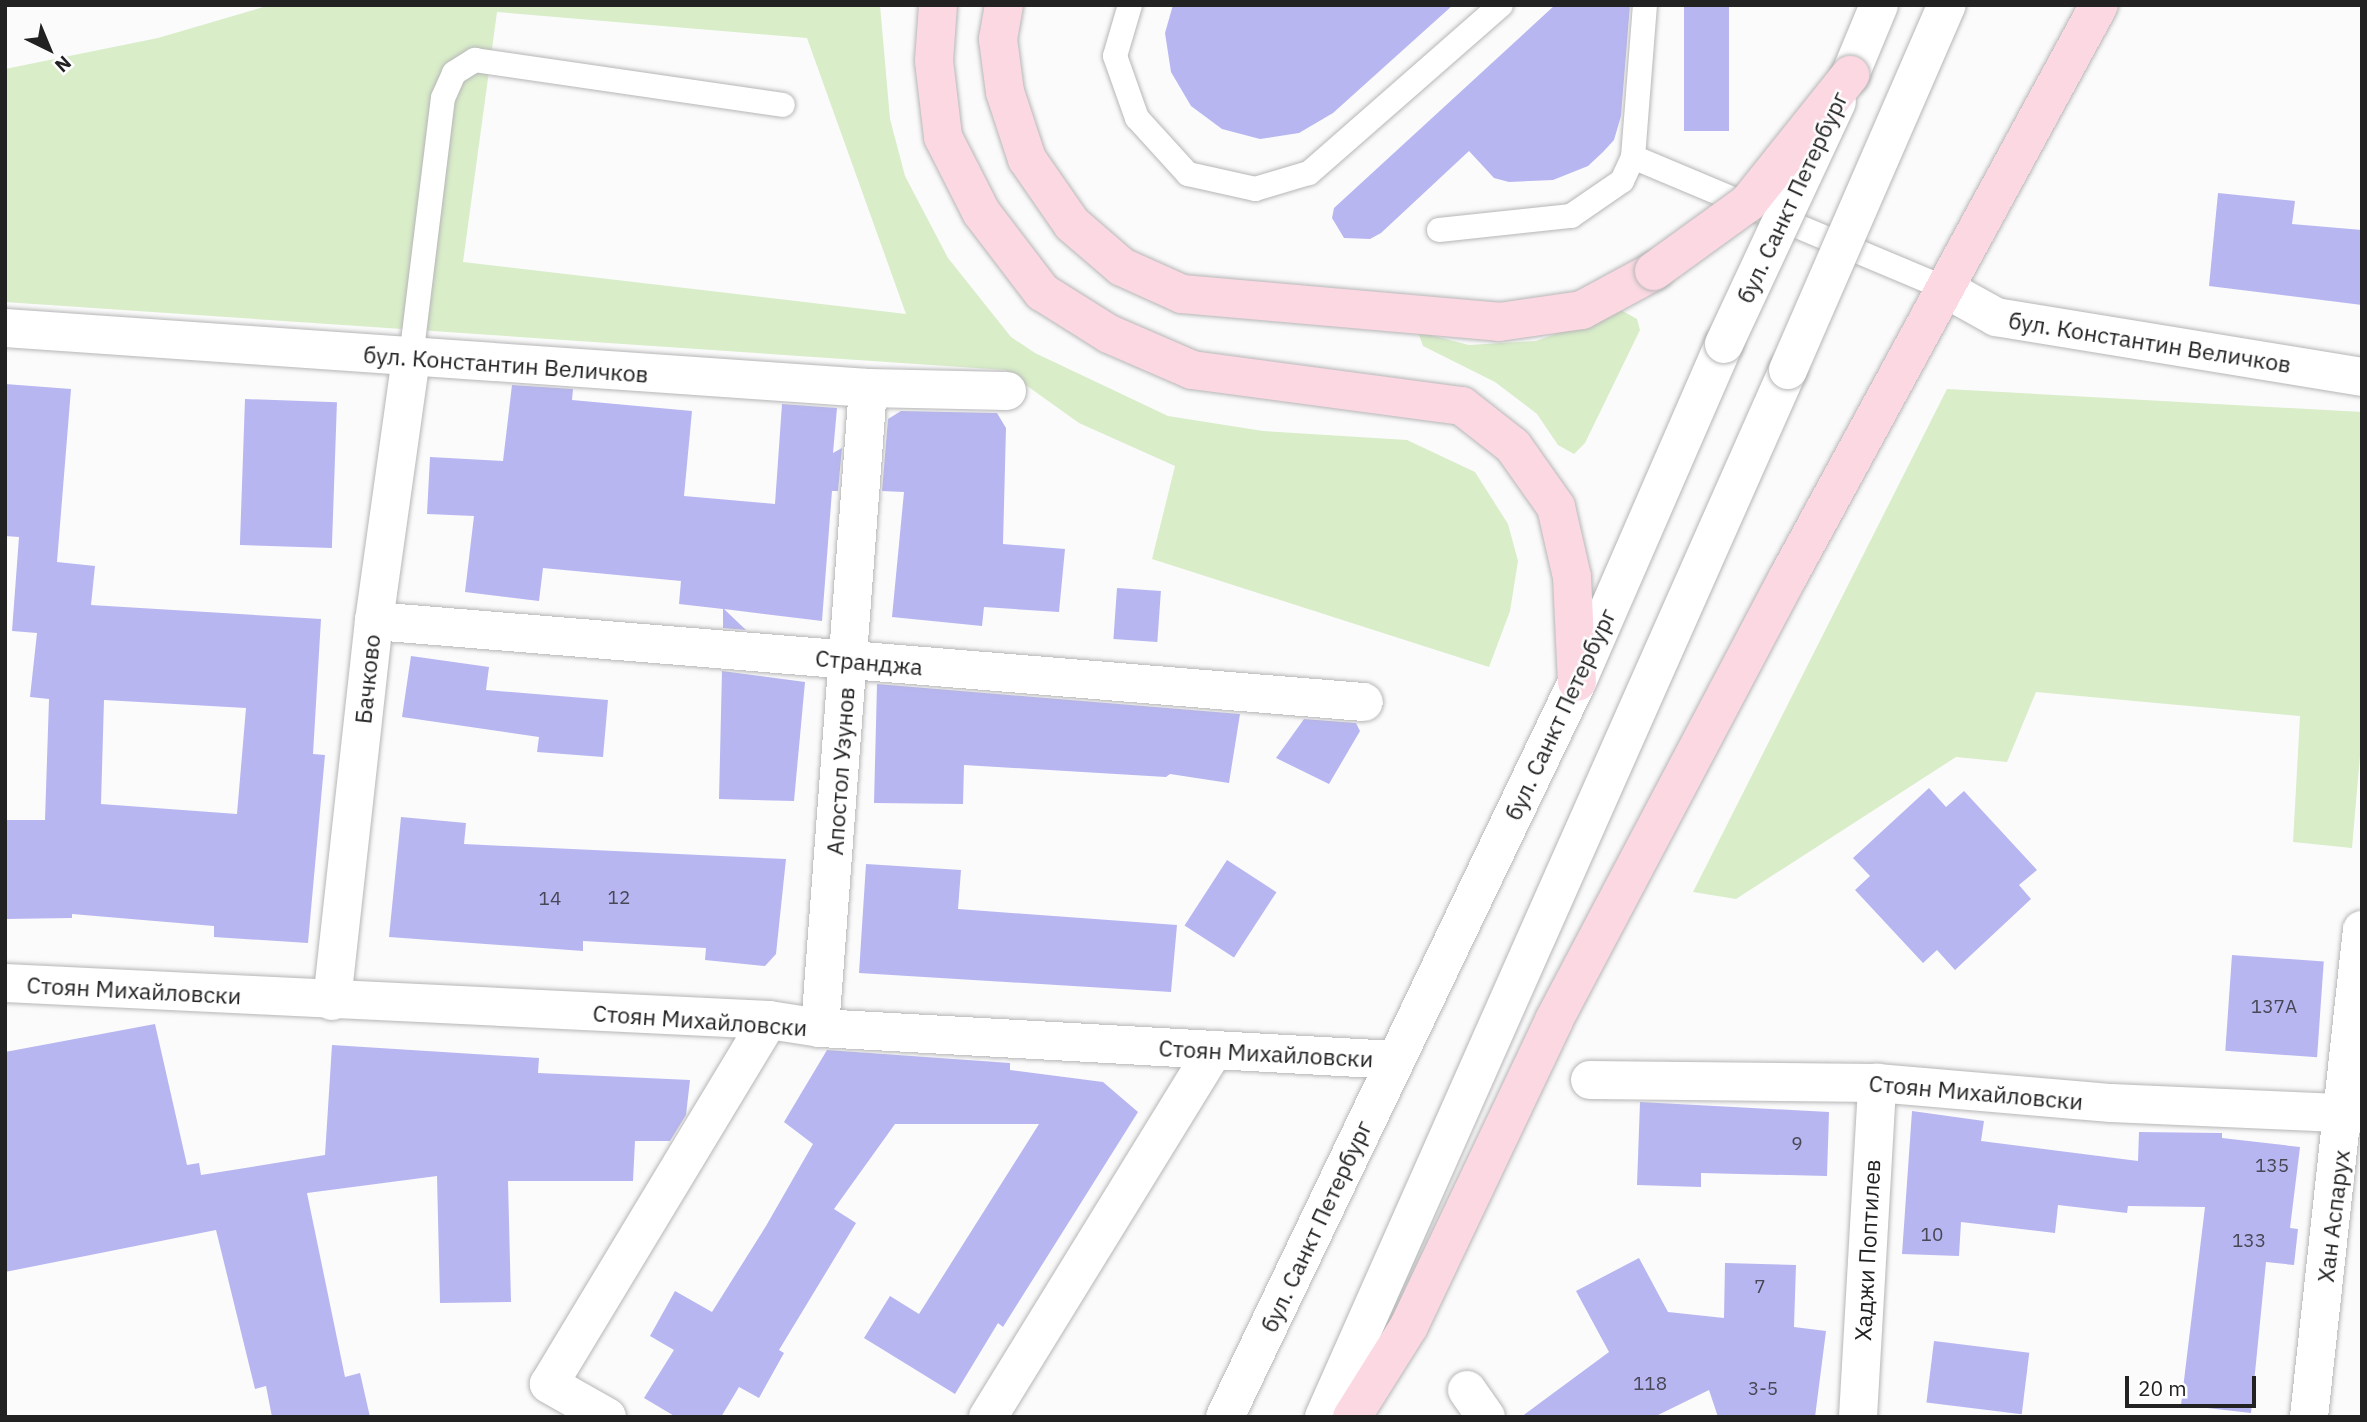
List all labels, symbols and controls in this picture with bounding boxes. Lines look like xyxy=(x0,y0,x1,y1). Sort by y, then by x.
north arrow xyxy=(14,14,84,84)
text: N xyxy=(50,51,77,78)
street label: бул. Санкт Петербург xyxy=(1731,87,1853,307)
street label: бул. Константин Величков xyxy=(2007,306,2293,378)
street label: бул. Константин Величков xyxy=(363,340,649,388)
street label: бул. Санкт Петербург xyxy=(1499,604,1621,824)
street label: Бачково xyxy=(349,633,385,725)
street label: Странджа xyxy=(814,644,924,680)
street label: Апостол Узунов xyxy=(820,686,860,856)
house number: 12 xyxy=(608,887,630,909)
house number: 14 xyxy=(539,888,561,910)
street label: Стоян Михайловски xyxy=(26,971,242,1009)
house number: 137А xyxy=(2251,996,2297,1018)
street label: Стоян Михайловски xyxy=(592,999,808,1041)
street label: Стоян Михайловски xyxy=(1158,1034,1374,1072)
street label: Стоян Михайловски xyxy=(1868,1069,2084,1115)
street label: бул. Санкт Петербург xyxy=(1255,1116,1377,1336)
house number: 9 xyxy=(1791,1133,1803,1155)
street label: Хан Аспарух xyxy=(2311,1148,2355,1284)
house number: 135 xyxy=(2255,1155,2289,1177)
street label: Хаджи Поптилев xyxy=(1848,1158,1886,1342)
house number: 10 xyxy=(1921,1224,1943,1246)
house number: 133 xyxy=(2232,1230,2266,1252)
house number: 7 xyxy=(1754,1276,1766,1298)
scale bar xyxy=(2129,1362,2260,1406)
house number: 118 xyxy=(1633,1373,1667,1395)
text: 20 m xyxy=(2138,1374,2187,1402)
house number: 3-5 xyxy=(1748,1378,1778,1400)

